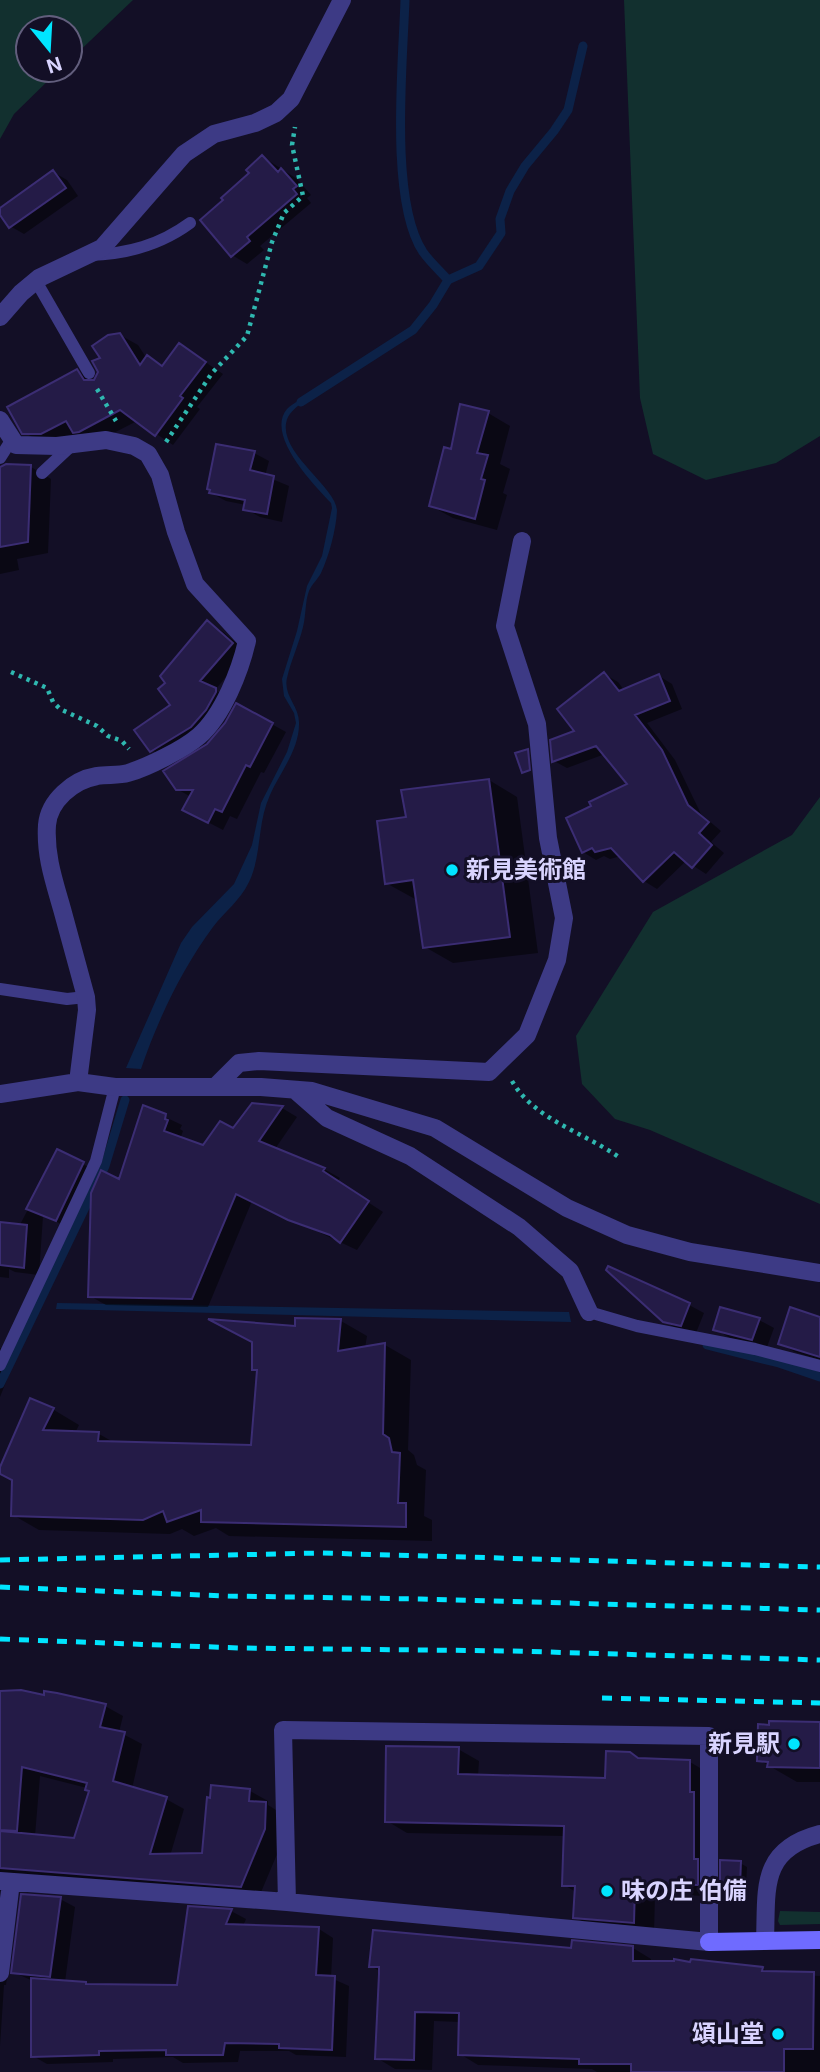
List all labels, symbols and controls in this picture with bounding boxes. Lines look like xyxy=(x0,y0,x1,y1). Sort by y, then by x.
north arrow xyxy=(14,14,84,84)
text: N xyxy=(44,52,65,78)
place label: 新見美術館 xyxy=(466,855,586,884)
marker: 新見美術館 xyxy=(444,862,460,878)
place label: 新見駅 xyxy=(708,1729,780,1758)
marker: 新見駅 xyxy=(786,1736,802,1752)
place label: 味の庄 伯備 xyxy=(621,1876,747,1905)
marker: 味の庄 伯備 xyxy=(599,1883,615,1899)
place label: 頌山堂 xyxy=(692,2019,764,2048)
marker: 頌山堂 xyxy=(770,2026,786,2042)

